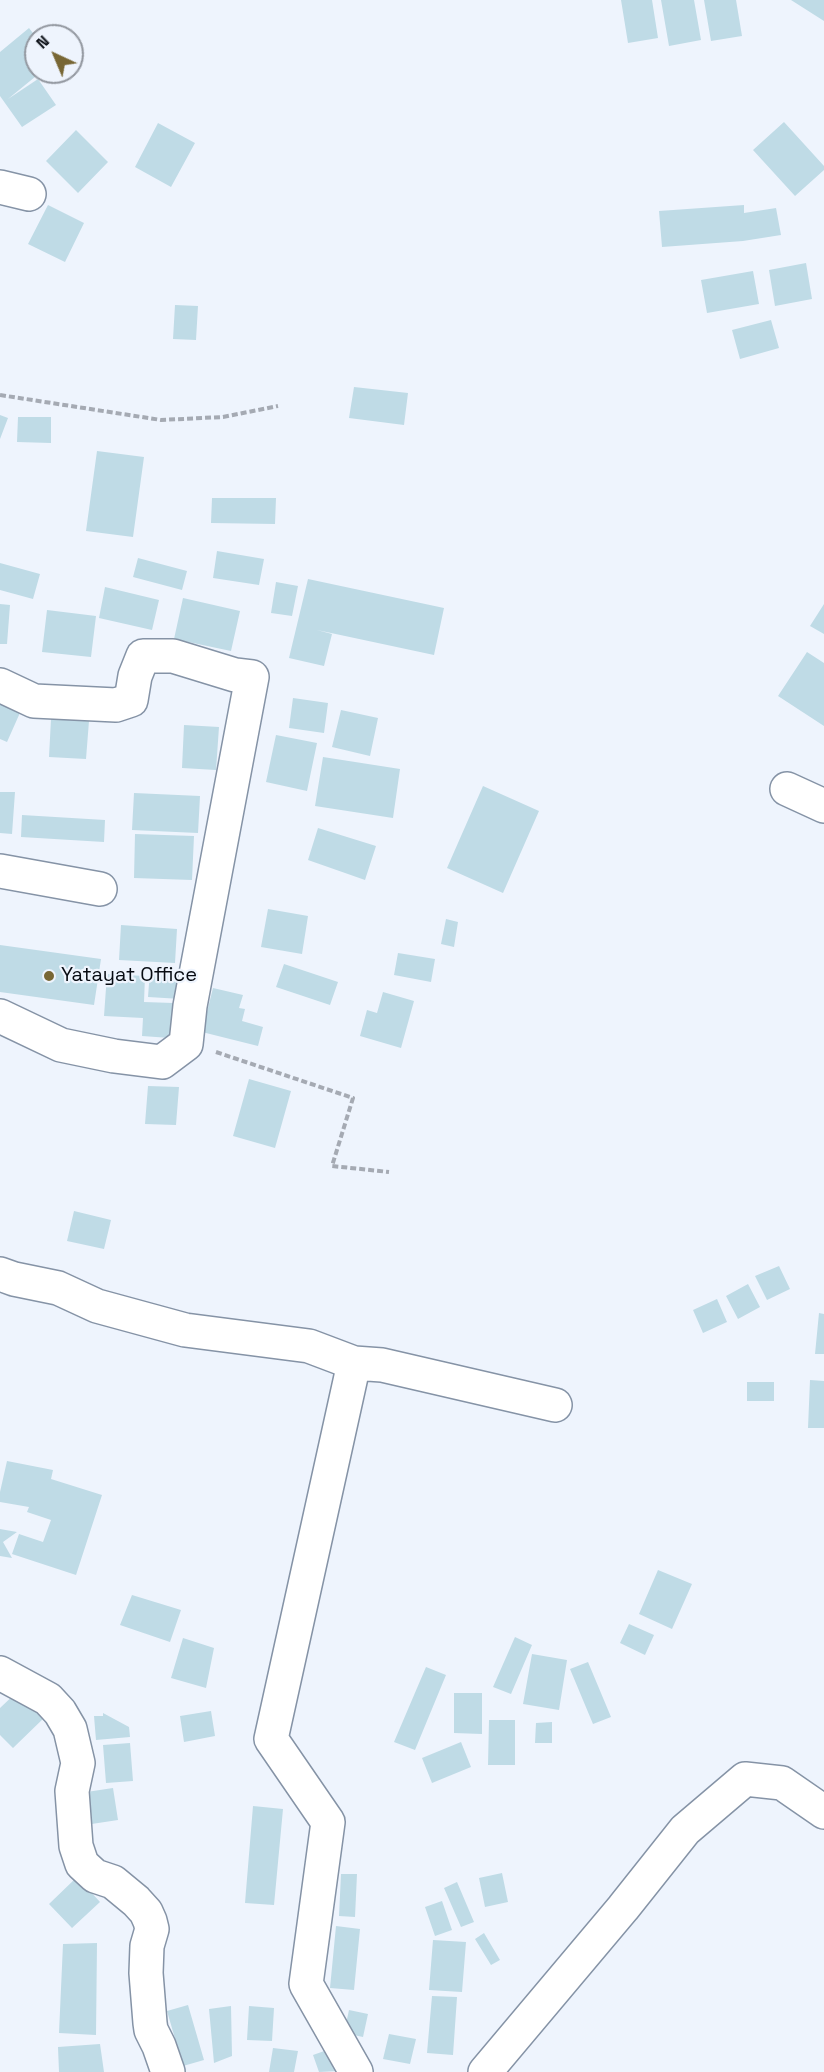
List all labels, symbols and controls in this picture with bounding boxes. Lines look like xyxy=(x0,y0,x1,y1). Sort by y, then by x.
north arrow xyxy=(24,24,84,84)
text: N xyxy=(31,31,54,53)
place label: Yatayat Office xyxy=(61,964,197,988)
marker: Yatayat Office xyxy=(42,969,56,983)

